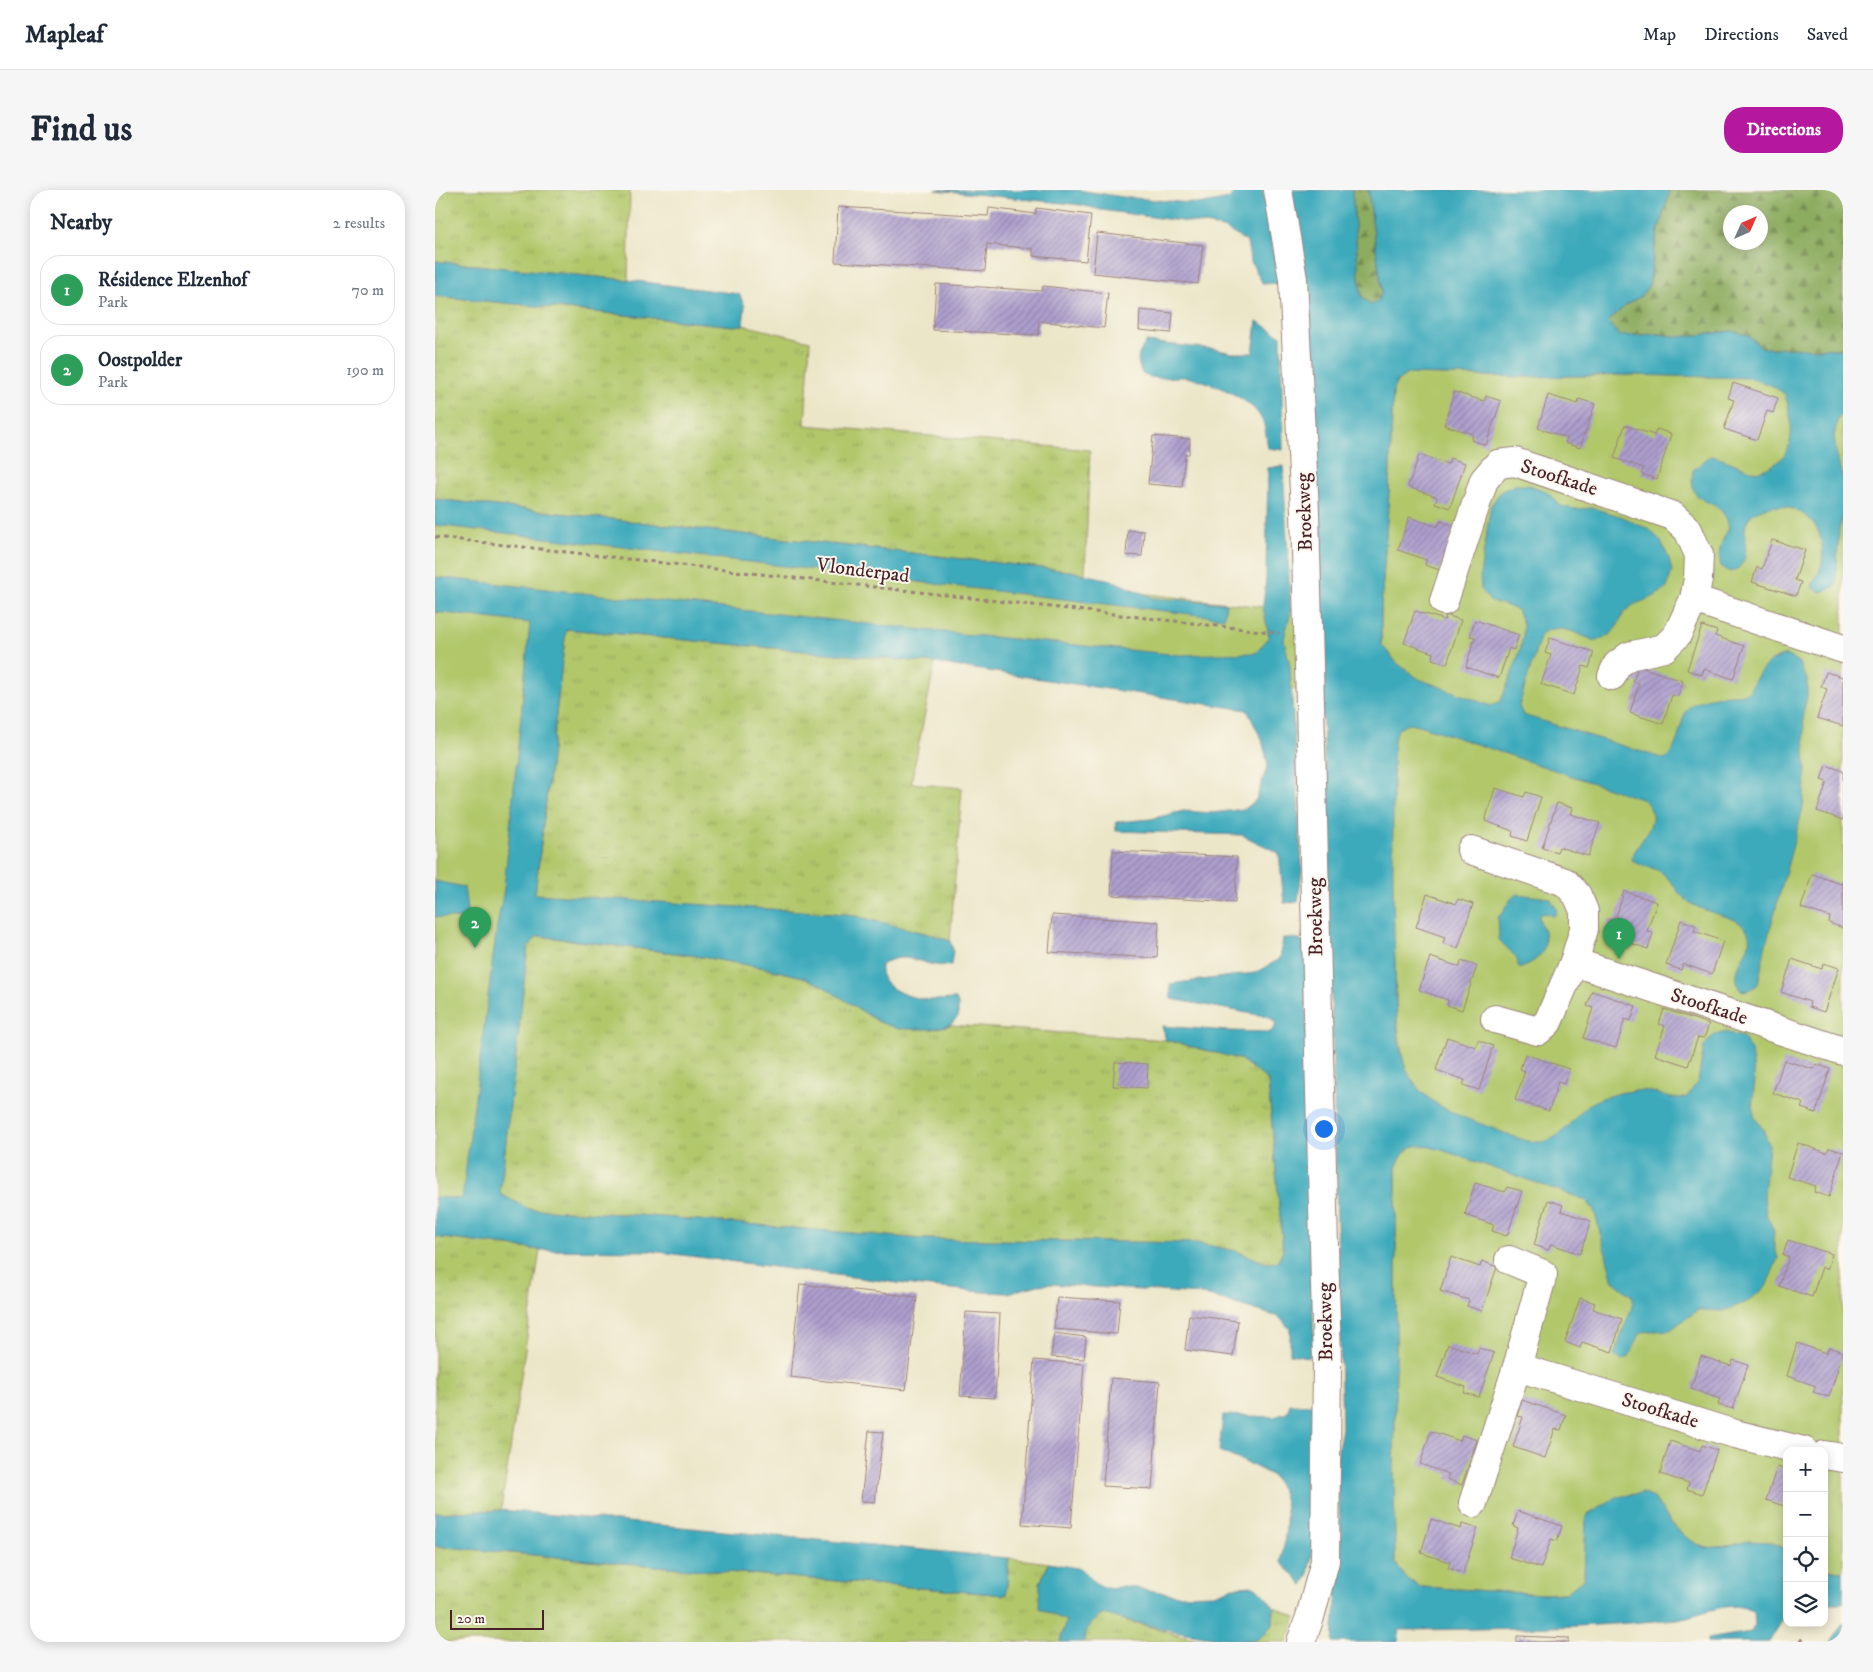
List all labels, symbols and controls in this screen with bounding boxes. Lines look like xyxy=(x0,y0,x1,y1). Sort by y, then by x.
text: Mapleaf xyxy=(25,20,104,50)
text: Map xyxy=(1643,24,1676,46)
text: Directions xyxy=(1704,24,1779,46)
text: Saved xyxy=(1807,24,1848,46)
button: Directions xyxy=(1724,107,1843,153)
text: Find us xyxy=(30,108,132,152)
north arrow xyxy=(1723,205,1768,250)
text: Nearby xyxy=(50,210,112,236)
text: 2 results xyxy=(333,213,385,233)
text: Résidence Elzenhof xyxy=(98,269,247,292)
text: 1 xyxy=(64,280,70,300)
text: 70 m xyxy=(352,280,384,300)
text: Park xyxy=(98,292,128,312)
text: Oostpolder xyxy=(98,349,182,372)
text: 2 xyxy=(63,360,71,380)
text: 190 m xyxy=(346,360,384,380)
text: Park xyxy=(98,372,128,392)
street label: Stoofkade xyxy=(1517,454,1601,502)
street label: Broekweg xyxy=(1291,472,1319,552)
street label: Vlonderpad xyxy=(814,553,911,589)
street label: Broekweg xyxy=(1303,877,1329,957)
pin: 2 xyxy=(459,907,491,948)
pin: 1 xyxy=(1603,918,1635,959)
street label: Stoofkade xyxy=(1667,983,1751,1031)
your location xyxy=(1311,1116,1337,1142)
street label: Broekweg xyxy=(1313,1282,1339,1362)
street label: Stoofkade xyxy=(1618,1387,1702,1435)
map controls xyxy=(1783,1447,1828,1627)
button: + xyxy=(1783,1447,1828,1492)
button: − xyxy=(1783,1492,1828,1537)
button: locate xyxy=(1783,1537,1828,1582)
button: layers xyxy=(1783,1582,1828,1627)
scale bar xyxy=(450,1607,544,1630)
text: 20 m xyxy=(457,1610,485,1628)

